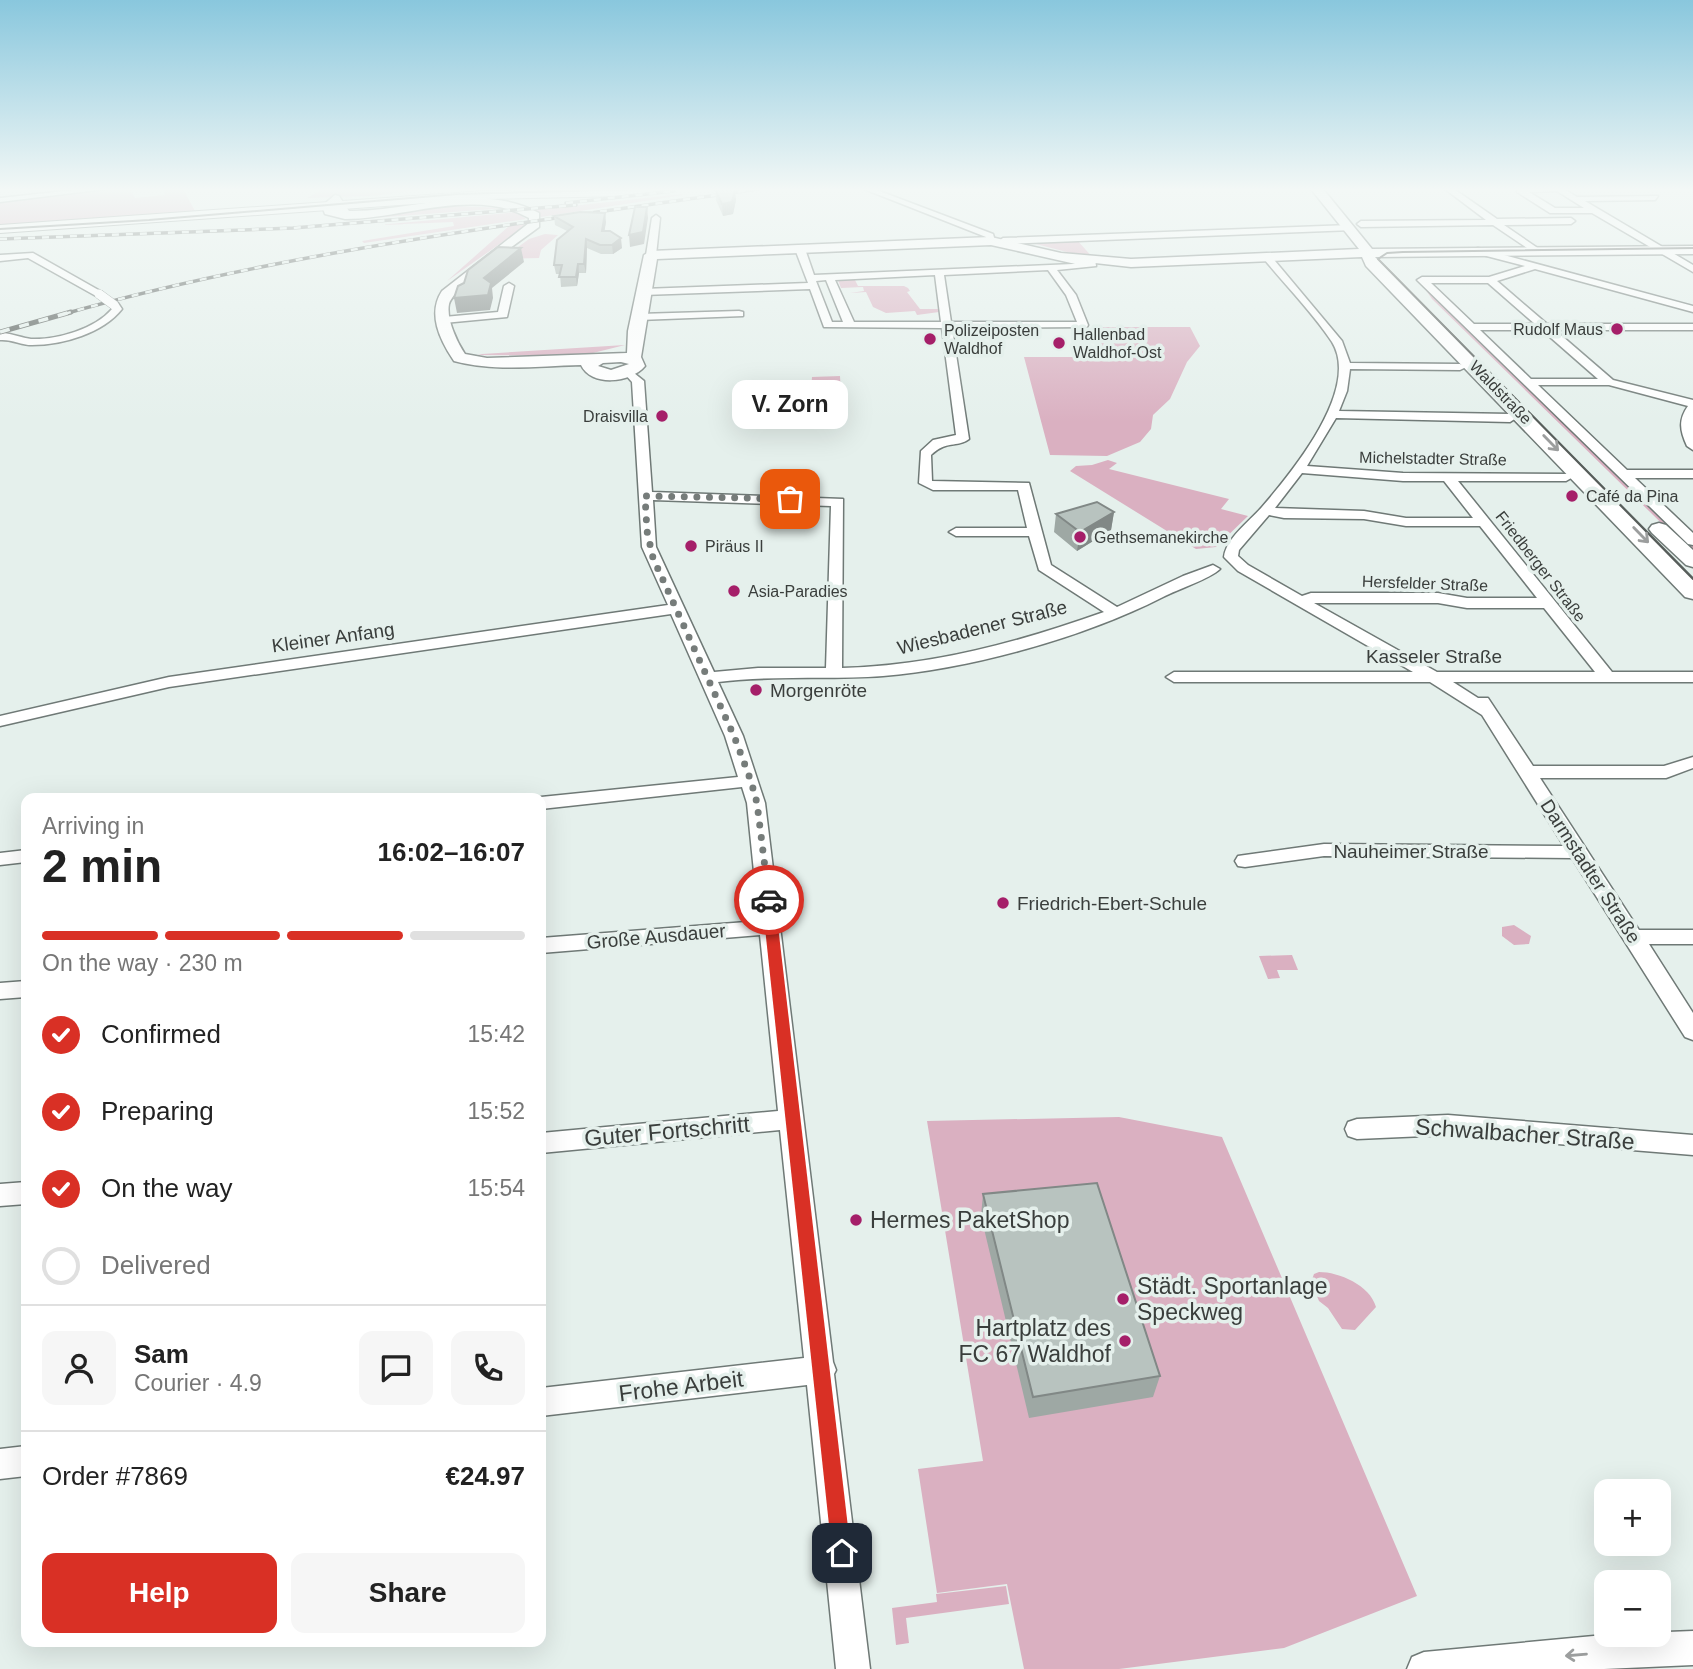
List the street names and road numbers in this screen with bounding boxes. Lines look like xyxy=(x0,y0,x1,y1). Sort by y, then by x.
street label: Waldstraße xyxy=(1466,357,1535,428)
street label: Michelstadter Straße xyxy=(1359,449,1507,468)
street label: Friedberger Straße xyxy=(1492,508,1589,625)
street label: Hersfelder Straße xyxy=(1362,573,1488,594)
street label: Wiesbadener Straße xyxy=(895,596,1069,659)
street label: Kleiner Anfang xyxy=(270,618,396,656)
street label: Kasseler Straße xyxy=(1366,646,1502,667)
street label: Darmstadter Straße xyxy=(1536,796,1645,947)
street label: Nauheimer Straße xyxy=(1333,841,1489,862)
street label: Große Ausdauer xyxy=(586,920,727,953)
street label: Guter Fortschritt xyxy=(583,1111,751,1151)
street label: Schwalbacher Straße xyxy=(1414,1113,1636,1155)
street label: Frohe Arbeit xyxy=(617,1365,745,1407)

